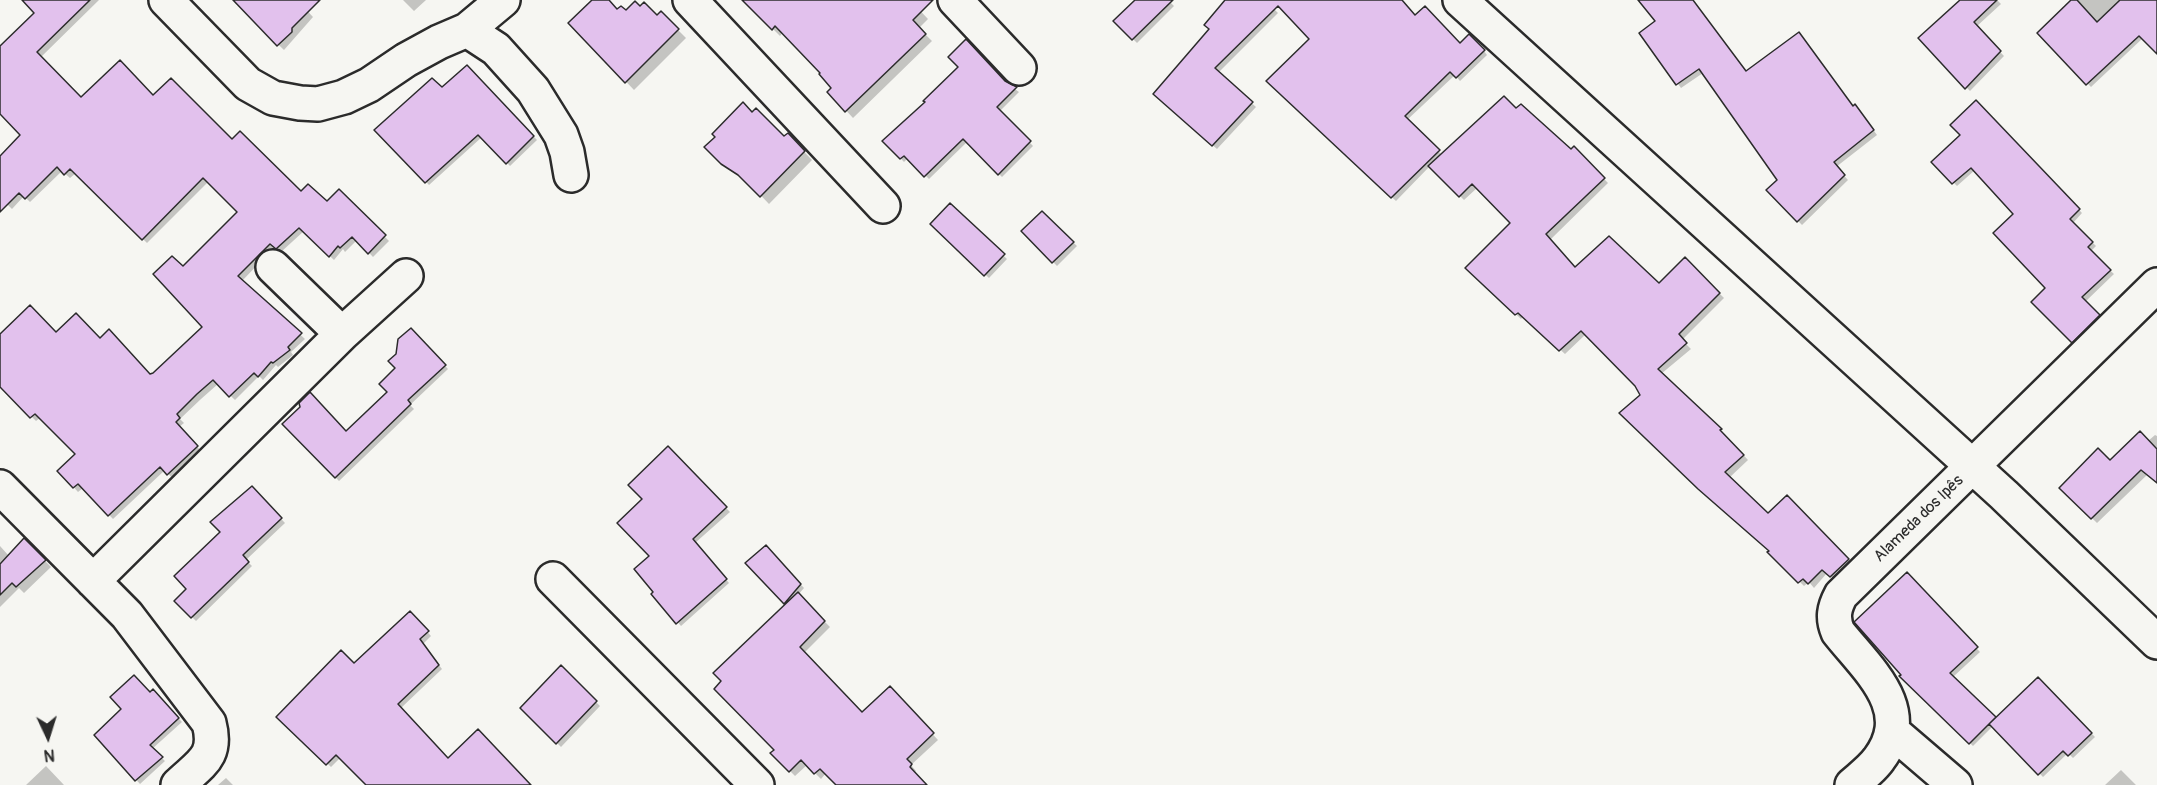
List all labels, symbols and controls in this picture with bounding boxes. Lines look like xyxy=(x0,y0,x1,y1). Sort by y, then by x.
street label: Alameda dos Ipês xyxy=(1870,471,1968,567)
north arrow xyxy=(18,707,78,767)
text: N xyxy=(43,745,55,765)

